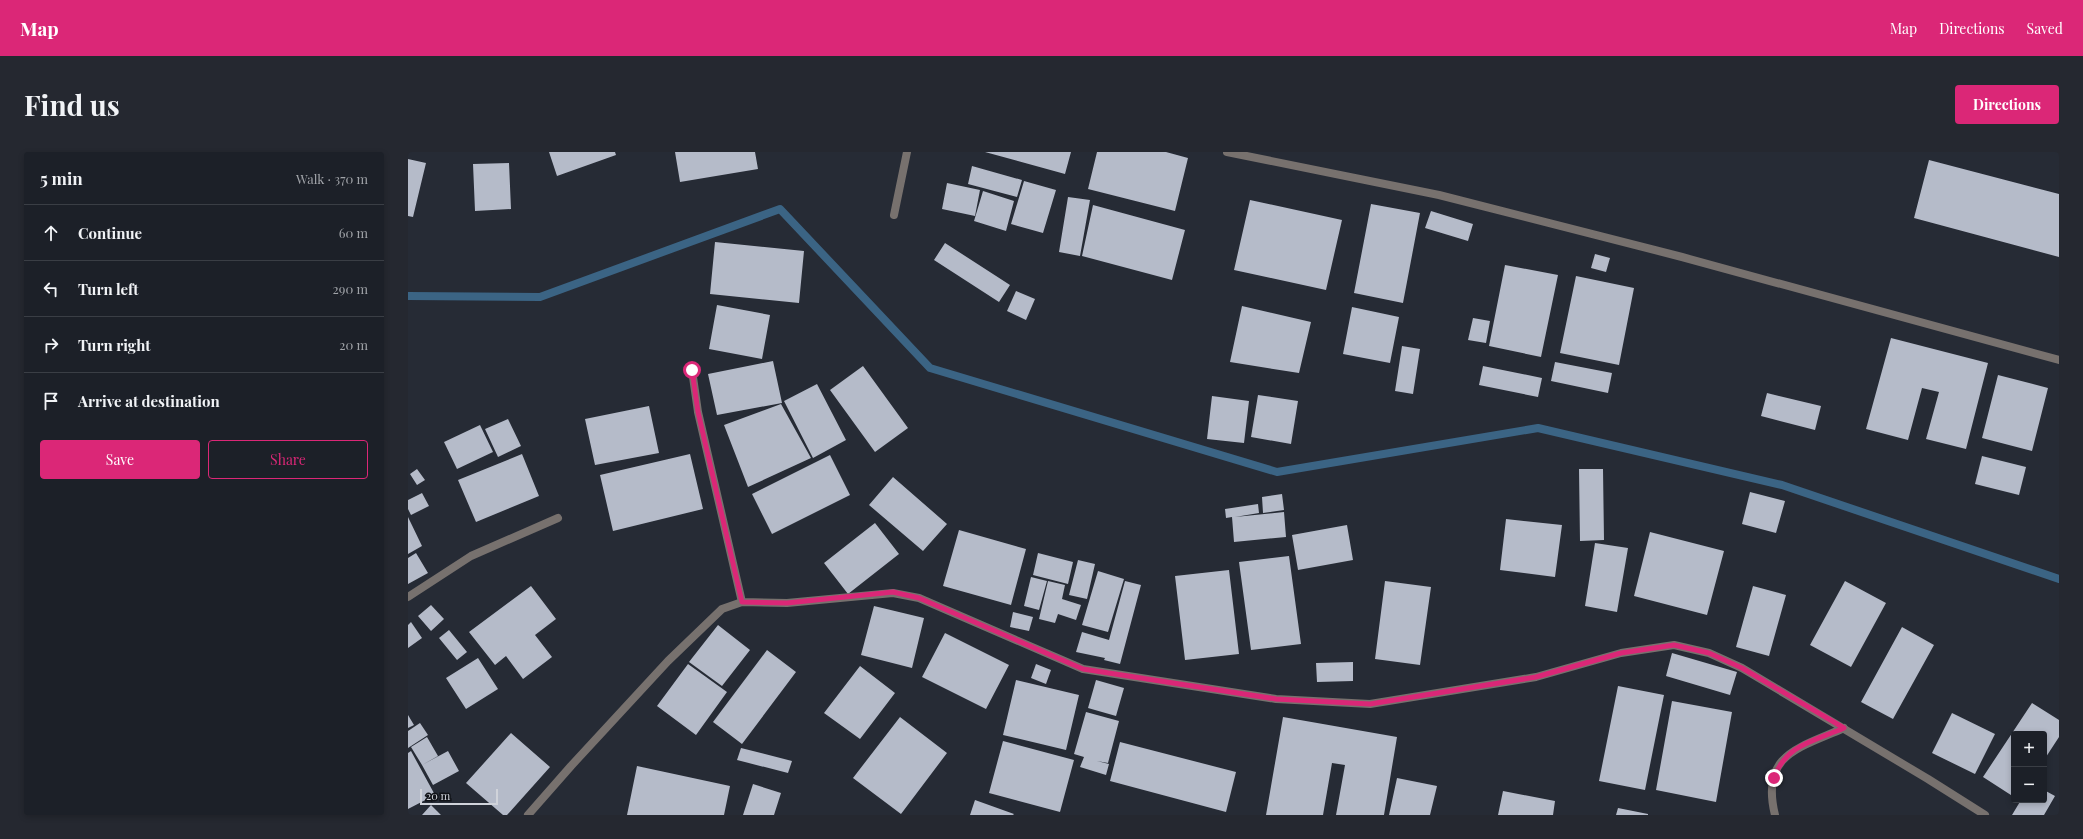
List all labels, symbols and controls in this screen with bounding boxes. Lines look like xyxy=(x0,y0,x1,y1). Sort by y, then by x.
text: Map xyxy=(20,15,59,41)
text: Map xyxy=(1890,19,1917,38)
text: Directions xyxy=(1939,19,2005,38)
text: Saved xyxy=(2027,19,2063,38)
button: Directions xyxy=(1955,85,2059,124)
text: Find us xyxy=(24,86,120,123)
text: 5 min xyxy=(40,167,83,189)
text: Walk · 370 m xyxy=(296,170,368,187)
icon: ahead xyxy=(40,222,62,244)
text: Continue xyxy=(78,223,142,243)
text: 60 m xyxy=(339,224,368,241)
icon: left xyxy=(40,278,62,300)
text: Turn left xyxy=(78,279,139,299)
text: 290 m xyxy=(333,280,368,297)
icon: right xyxy=(40,334,62,356)
text: Turn right xyxy=(78,335,151,355)
text: 20 m xyxy=(339,336,368,353)
route start xyxy=(683,361,701,379)
icon: arrive xyxy=(40,390,62,412)
text: Arrive at destination xyxy=(78,391,220,411)
button: Save xyxy=(40,440,200,479)
button: Share xyxy=(208,440,368,479)
map controls xyxy=(2011,731,2047,803)
button: + xyxy=(2011,731,2047,767)
button: − xyxy=(2011,767,2047,803)
route end xyxy=(1765,769,1783,787)
scale bar xyxy=(420,787,498,806)
text: 20 m xyxy=(426,788,450,803)

